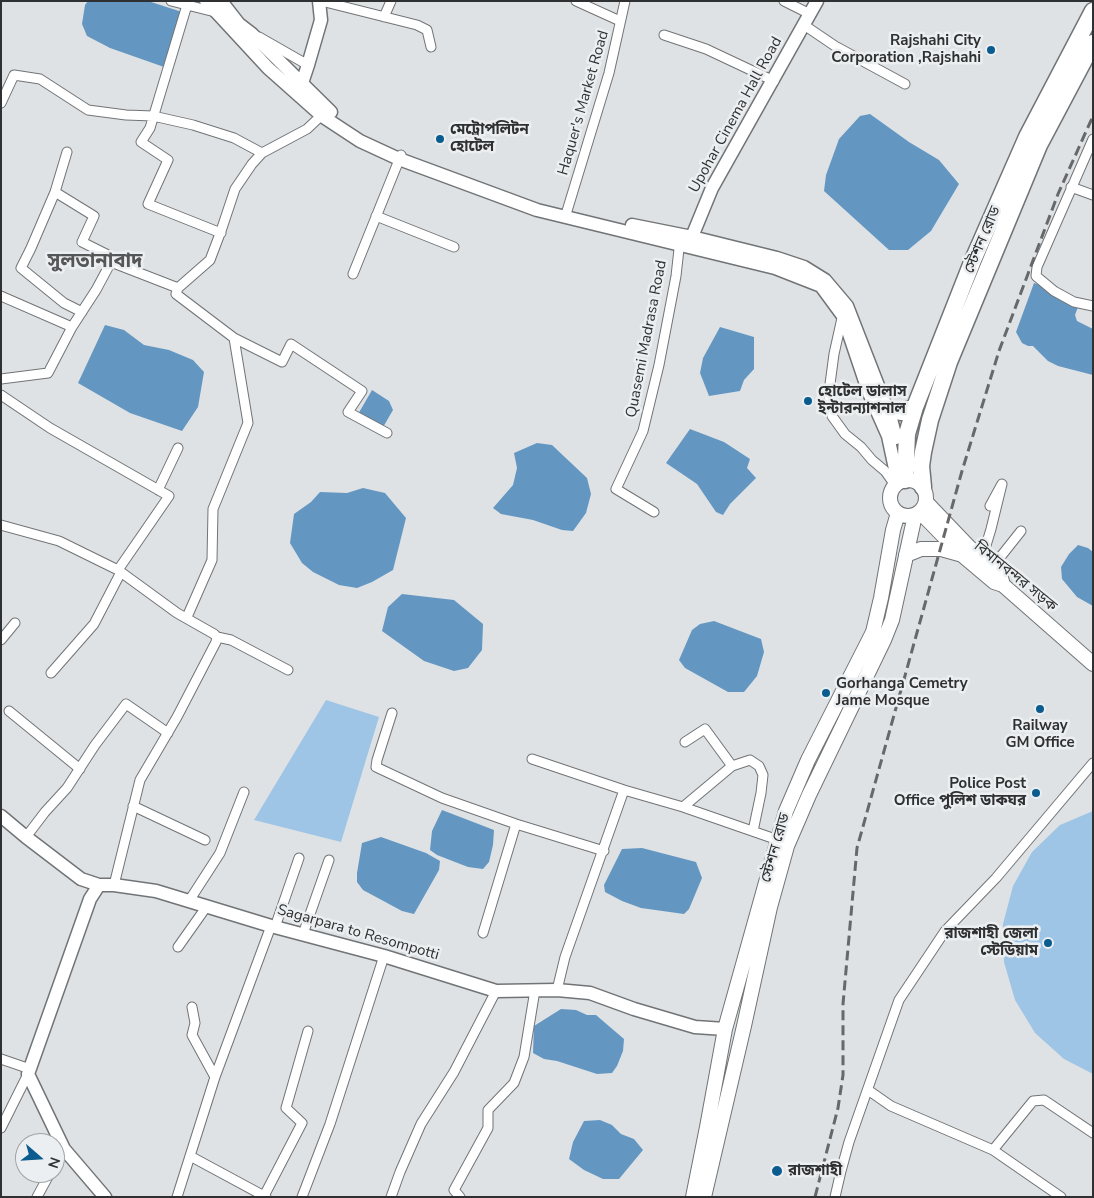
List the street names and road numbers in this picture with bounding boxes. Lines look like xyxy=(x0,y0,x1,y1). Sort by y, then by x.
street label: Haquer's Market Road xyxy=(555,29,613,177)
street label: Upohar Cinema Hall Road xyxy=(686,34,786,196)
street label: স্টেশন রোড xyxy=(961,204,1005,276)
street label: Quasemi Madrasa Road xyxy=(623,259,671,419)
street label: বিমানবন্দর সড়ক xyxy=(970,538,1060,616)
street label: স্টেশন রোড xyxy=(758,811,794,885)
street label: Sagarpara to Resompotti xyxy=(275,901,441,965)

